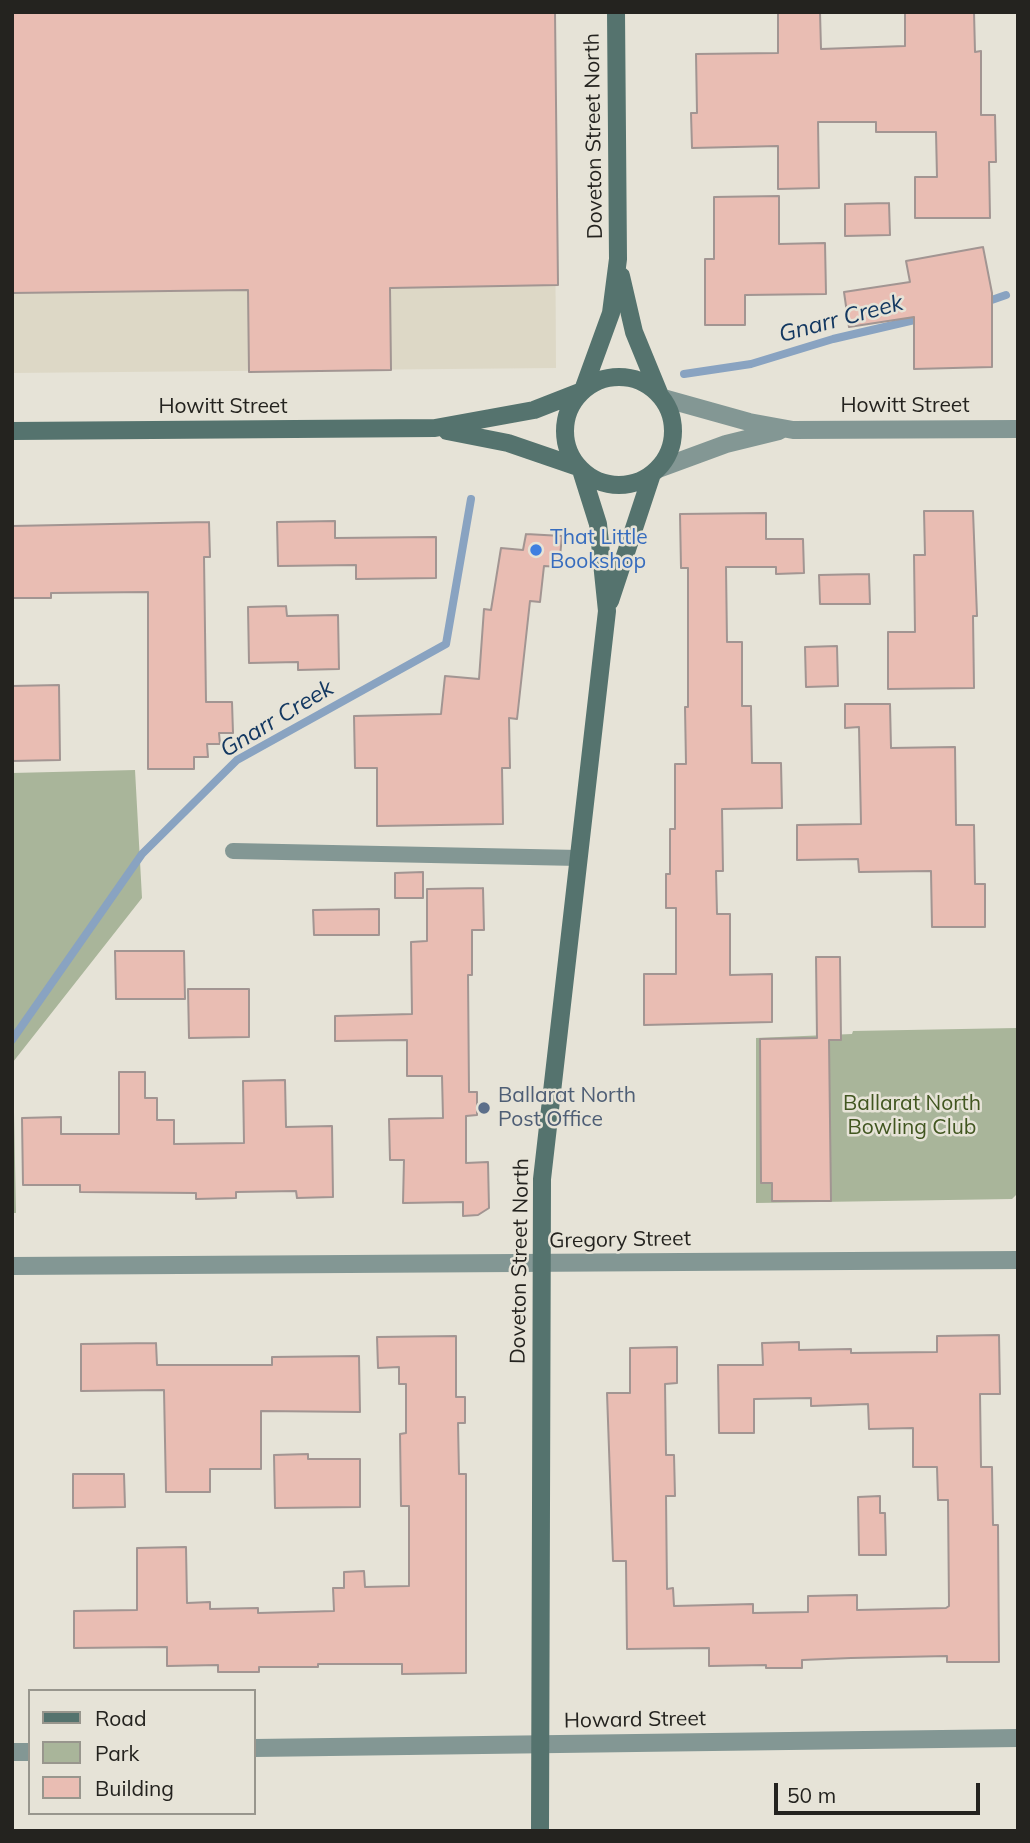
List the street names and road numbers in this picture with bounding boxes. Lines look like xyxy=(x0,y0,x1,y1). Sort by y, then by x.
street label: Doveton Street North xyxy=(580,33,608,239)
street label: Howitt Street xyxy=(840,393,970,419)
street label: Howitt Street xyxy=(158,394,288,420)
street label: Doveton Street North xyxy=(506,1158,534,1364)
street label: Gregory Street xyxy=(549,1226,691,1254)
street label: Howard Street xyxy=(564,1706,706,1734)

